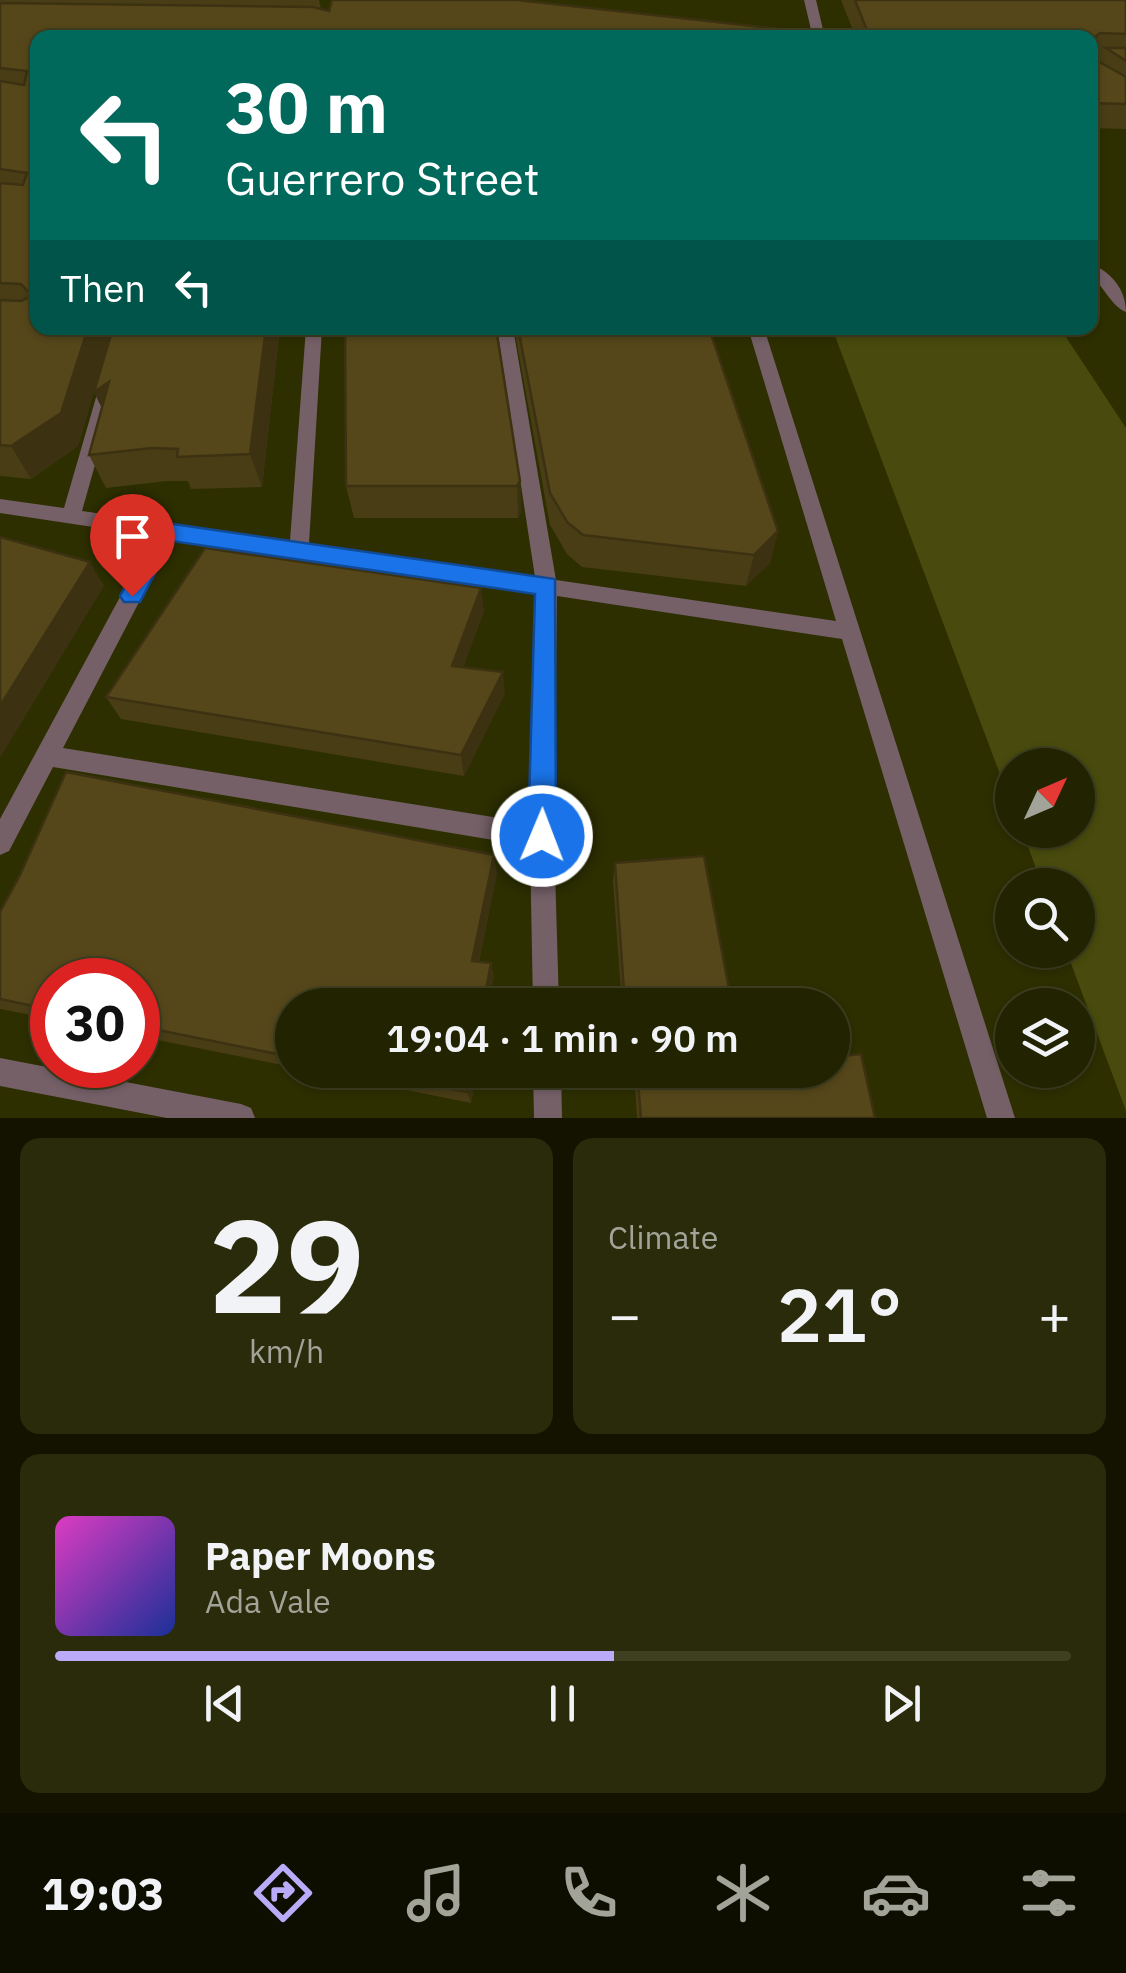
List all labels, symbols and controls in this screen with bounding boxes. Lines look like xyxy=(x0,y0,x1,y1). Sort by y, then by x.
text: 30 m xyxy=(225,61,388,152)
icon: left xyxy=(60,70,190,200)
text: Guerrero Street xyxy=(225,149,540,207)
icon: left xyxy=(166,260,221,315)
text: Then xyxy=(60,263,146,312)
pin xyxy=(90,494,175,597)
icon: arrive xyxy=(105,509,160,564)
north arrow xyxy=(995,748,1095,848)
map controls xyxy=(995,748,1095,1088)
position arrow xyxy=(490,784,594,888)
button: search xyxy=(995,868,1095,968)
speed limit sign: 30 xyxy=(30,958,160,1088)
button: layers xyxy=(995,988,1095,1088)
text: 19:04 · 1 min · 90 m xyxy=(386,1013,739,1062)
text: 29 xyxy=(208,1180,365,1349)
text: Climate xyxy=(608,1216,718,1258)
text: 21° xyxy=(777,1265,902,1363)
text: − xyxy=(608,1279,641,1350)
text: + xyxy=(1038,1279,1071,1350)
text: km/h xyxy=(249,1330,324,1372)
text: Paper Moons xyxy=(205,1531,436,1580)
text: Ada Vale xyxy=(205,1580,331,1622)
icon: previous xyxy=(197,1676,252,1731)
icon: pause xyxy=(535,1676,590,1731)
icon: next xyxy=(874,1676,929,1731)
icon: directions xyxy=(248,1858,318,1928)
icon: music xyxy=(401,1858,471,1928)
icon: phone xyxy=(554,1858,624,1928)
icon: climate xyxy=(708,1858,778,1928)
icon: car xyxy=(861,1858,931,1928)
icon: filters xyxy=(1014,1858,1084,1928)
text: 19:03 xyxy=(42,1864,165,1922)

